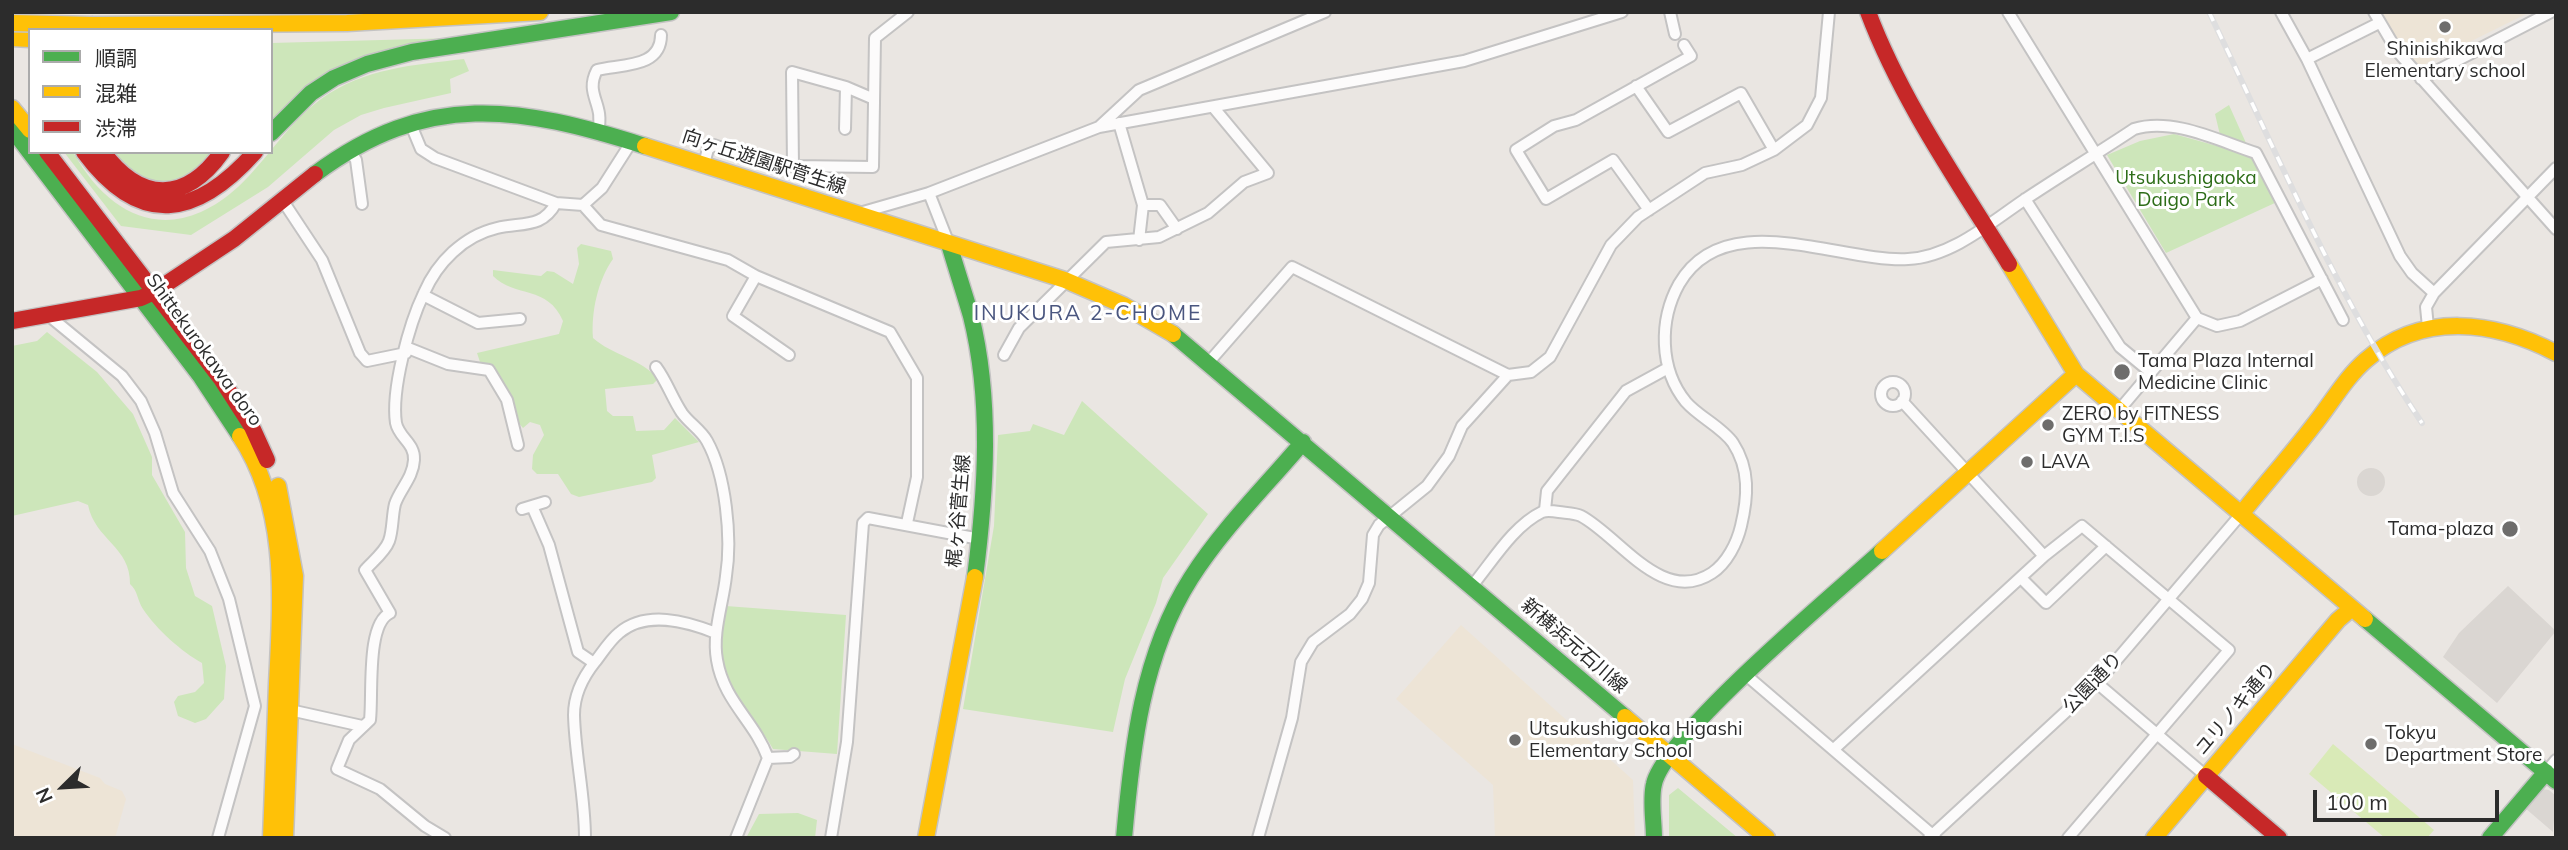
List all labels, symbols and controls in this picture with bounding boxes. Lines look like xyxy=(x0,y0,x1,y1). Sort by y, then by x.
marker: Shinishikawa Elementary school xyxy=(2437,19,2453,35)
legend xyxy=(28,28,273,154)
place label: Shinishikawa Elementary school xyxy=(2365,38,2525,82)
text: 順調 xyxy=(95,45,137,71)
text: 混雑 xyxy=(95,80,137,106)
text: 渋滞 xyxy=(95,115,137,141)
street label: 向ヶ丘遊園駅菅生線 xyxy=(679,125,849,199)
park label: Utsukushigaoka Daigo Park xyxy=(2115,167,2257,211)
street label: Shittekurokawa doro xyxy=(141,269,267,431)
district label: INUKURA 2-CHOME xyxy=(976,301,1200,327)
place label: Tama Plaza Internal Medicine Clinic xyxy=(2138,350,2314,394)
marker: Tama Plaza Internal Medicine Clinic xyxy=(2112,362,2132,382)
place label: ZERO by FITNESS GYM T.I.S xyxy=(2062,403,2219,447)
marker: ZERO by FITNESS GYM T.I.S xyxy=(2040,417,2056,433)
place label: LAVA xyxy=(2041,451,2090,473)
street label: 梶ヶ谷菅生線 xyxy=(943,453,975,569)
marker: LAVA xyxy=(2019,454,2035,470)
place label: Tama-plaza xyxy=(2388,518,2494,540)
marker: Tama-plaza xyxy=(2500,519,2520,539)
street label: 新横浜元石川線 xyxy=(1516,594,1632,698)
street label: 公園通り xyxy=(2058,648,2128,718)
street label: ユリノキ通り xyxy=(2191,658,2281,760)
place label: Utsukushigaoka Higashi Elementary School xyxy=(1529,718,1743,762)
place label: Tokyu Department Store xyxy=(2385,722,2542,766)
marker: Utsukushigaoka Higashi Elementary School xyxy=(1507,732,1523,748)
marker: Tokyu Department Store xyxy=(2363,736,2379,752)
north arrow xyxy=(28,752,98,822)
scale bar xyxy=(2316,776,2502,820)
text: N xyxy=(30,784,58,807)
text: 100 m xyxy=(2326,789,2388,815)

